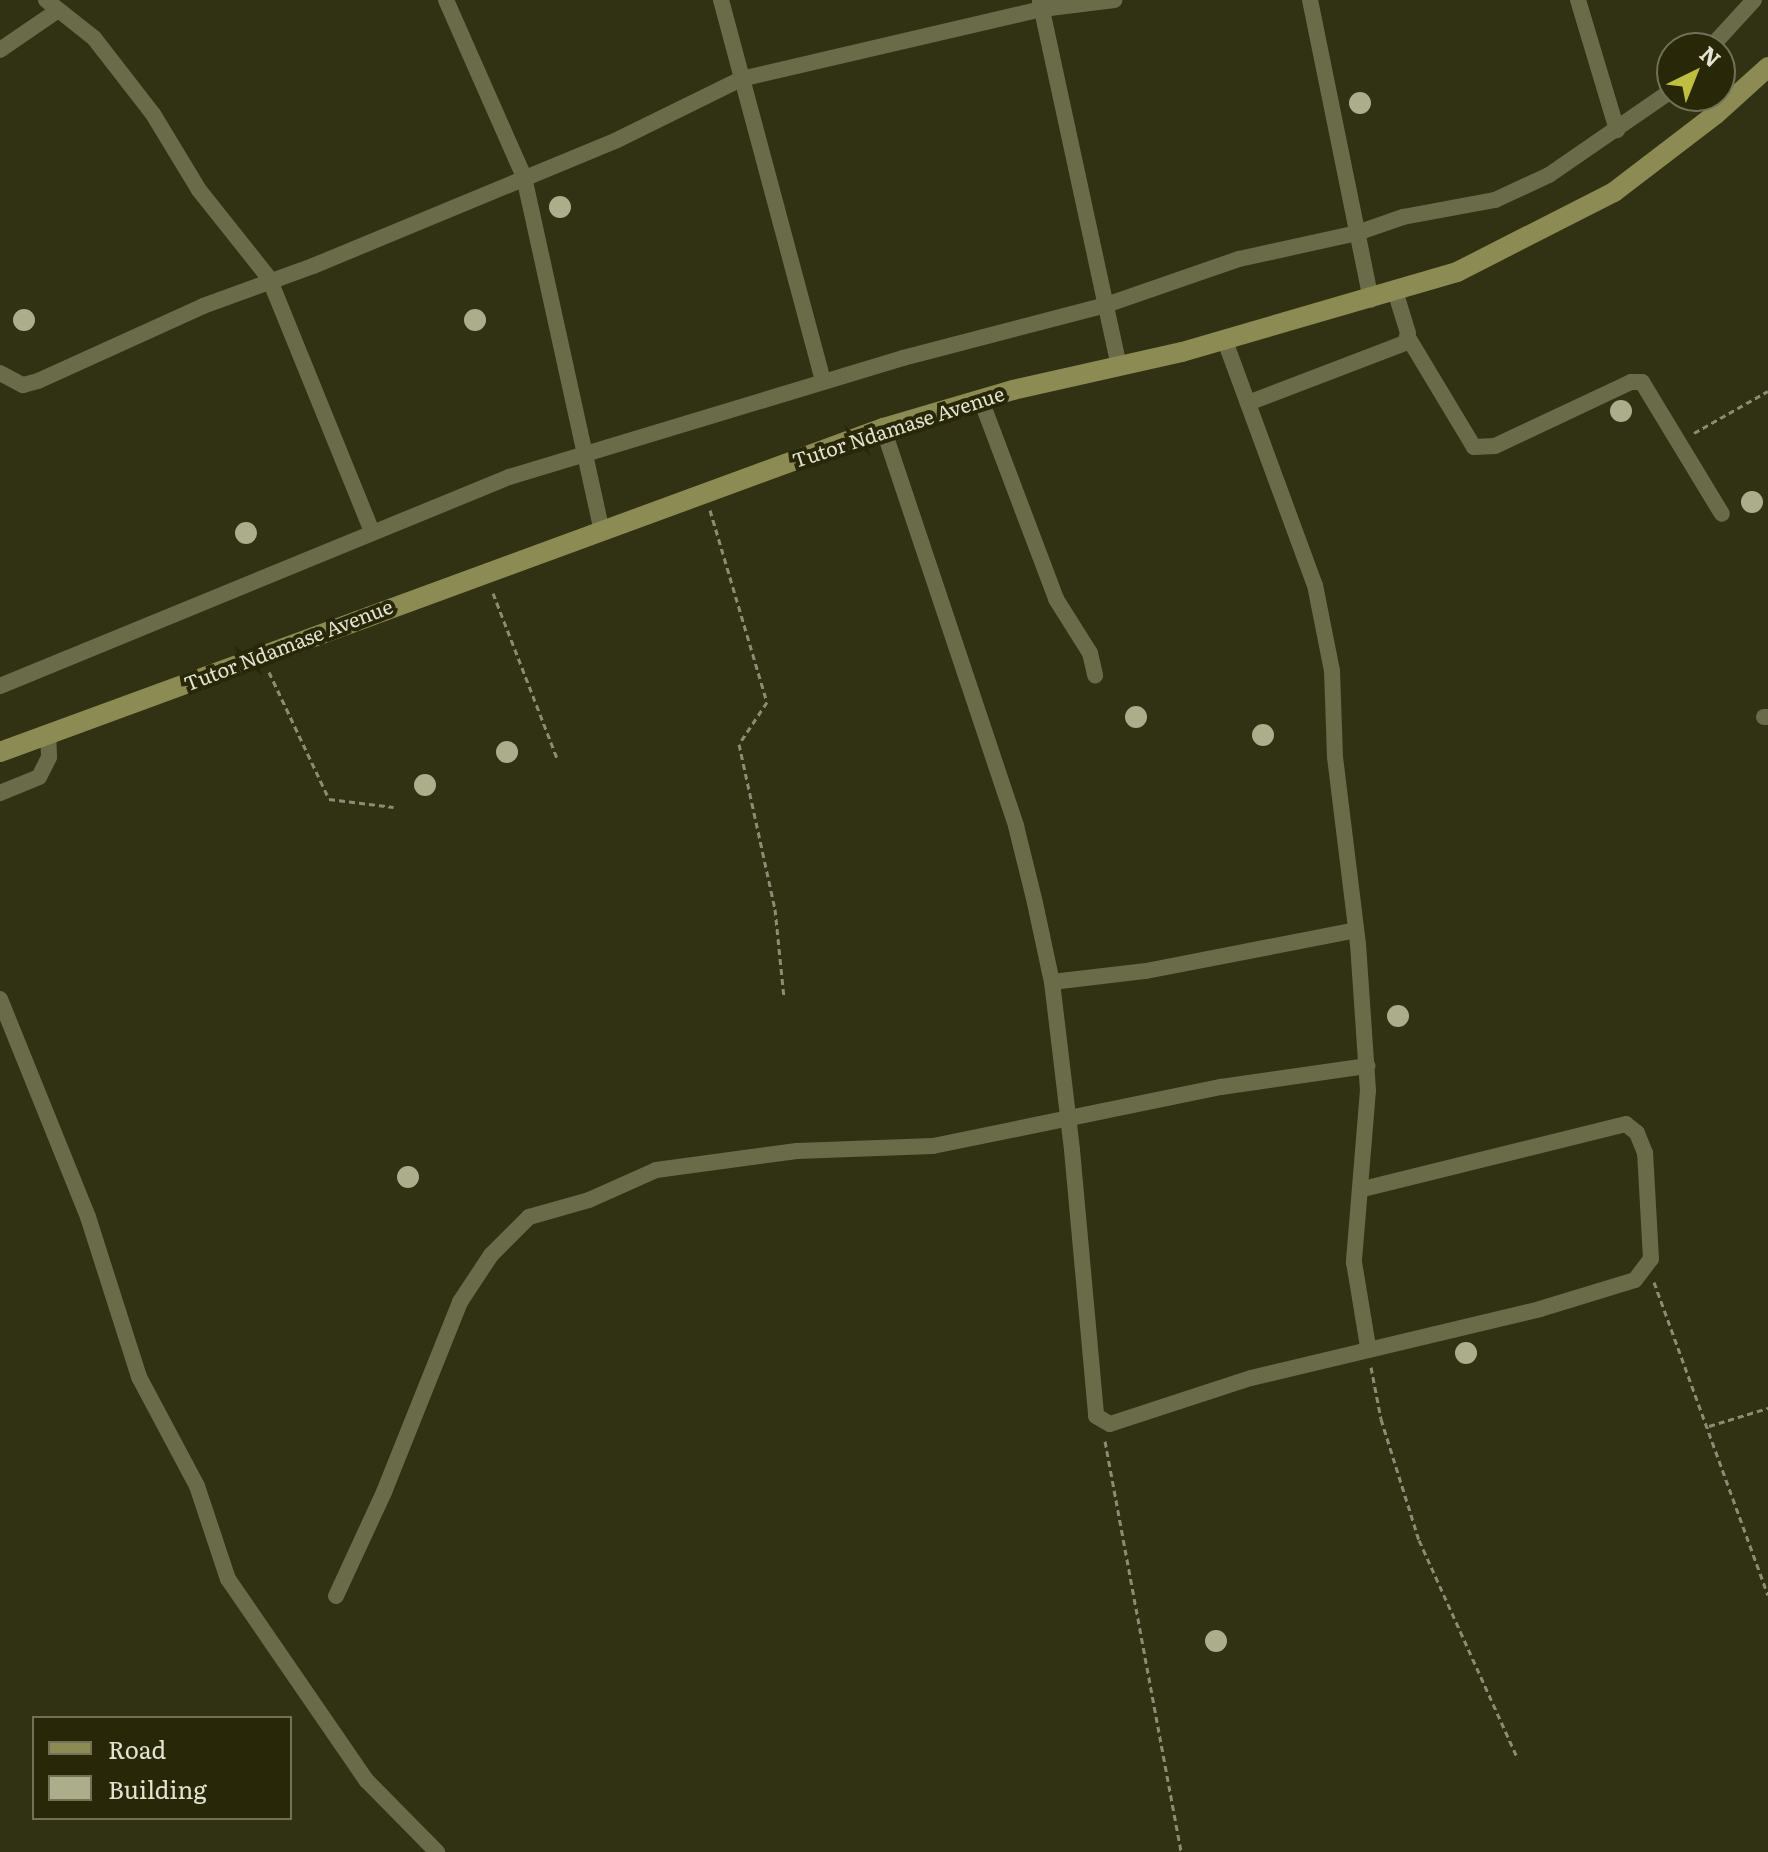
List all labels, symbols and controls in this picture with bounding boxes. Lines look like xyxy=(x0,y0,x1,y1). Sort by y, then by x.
north arrow xyxy=(1656,32,1736,112)
text: N xyxy=(1693,37,1729,74)
street label: Tutor Ndamase Avenue xyxy=(789,380,1007,472)
street label: Tutor Ndamase Avenue xyxy=(180,593,396,695)
legend xyxy=(32,1716,292,1820)
text: Road xyxy=(108,1731,166,1766)
text: Building xyxy=(108,1771,207,1806)

